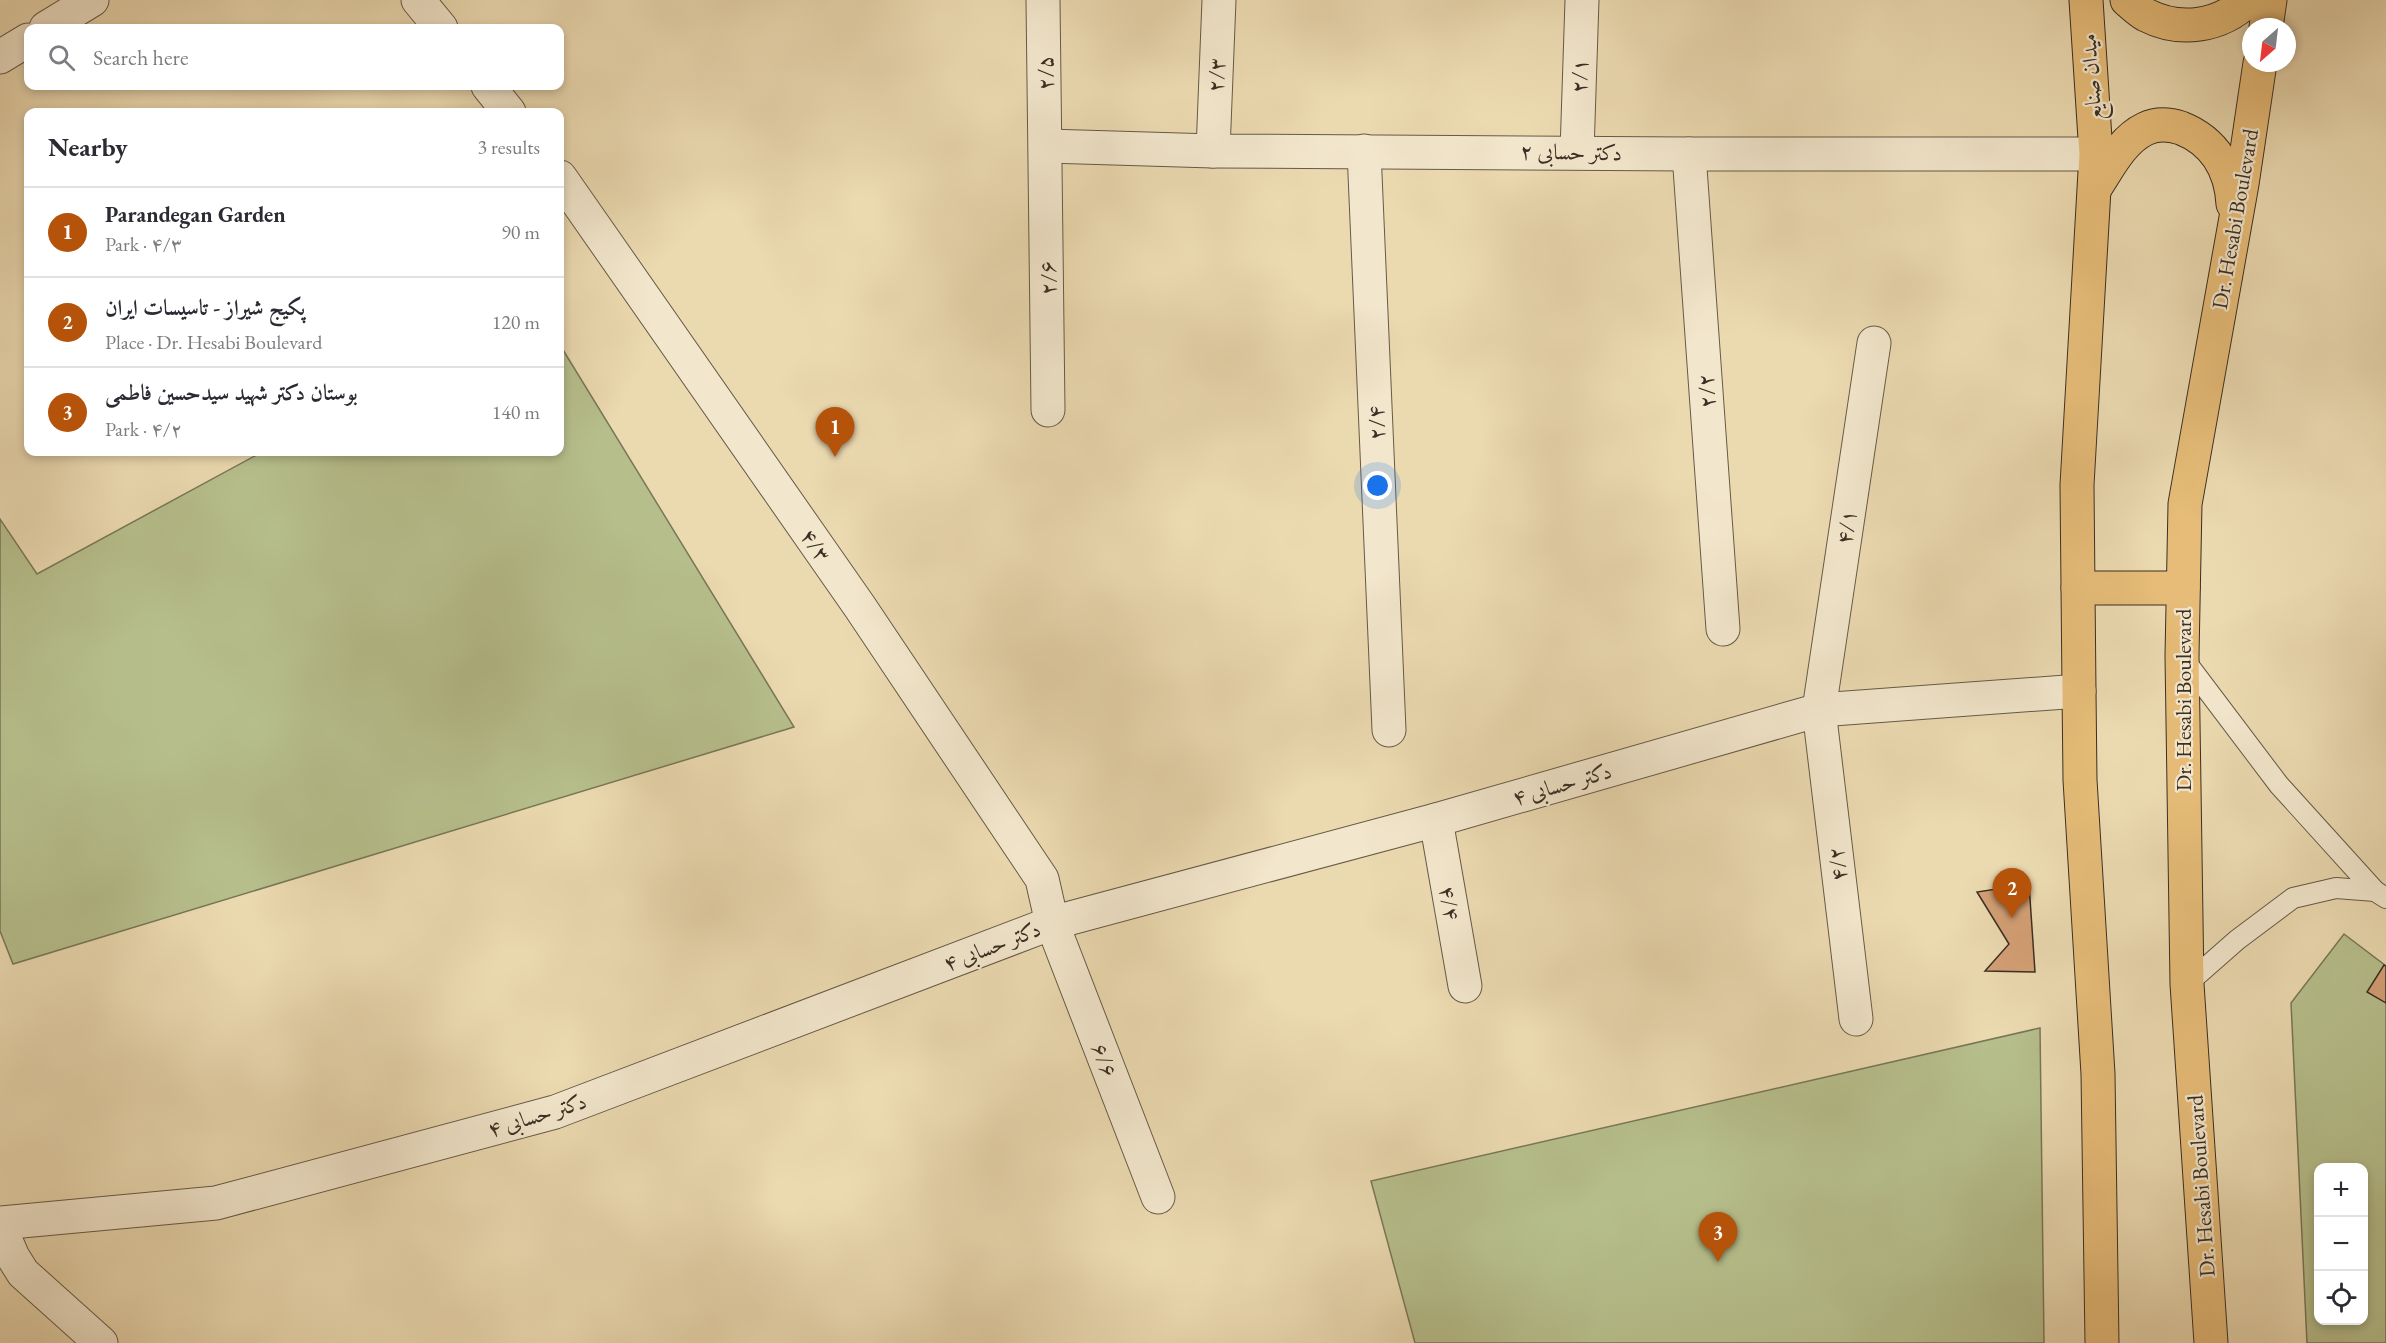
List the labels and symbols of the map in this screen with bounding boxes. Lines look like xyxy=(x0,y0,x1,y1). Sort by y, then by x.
north arrow xyxy=(2242,18,2296,72)
street label: میدان صنایع xyxy=(2074,32,2113,121)
street label: ۲/۵ xyxy=(1030,55,1060,91)
street label: ۲/۳ xyxy=(1201,57,1231,93)
street label: ۲/۱ xyxy=(1564,58,1594,94)
street label: Dr. Hesabi Boulevard xyxy=(2205,126,2265,311)
street label: دکتر حسابی ۲ xyxy=(1520,137,1622,169)
street label: ۲/۶ xyxy=(1033,261,1062,295)
street label: ۲/۲ xyxy=(1690,373,1722,409)
street label: ۲/۴ xyxy=(1361,405,1391,441)
pin: 1 xyxy=(816,408,854,457)
your location xyxy=(1363,471,1392,500)
street label: ۴/۱ xyxy=(1829,508,1863,546)
street label: ۴/۳ xyxy=(794,523,838,567)
street label: Dr. Hesabi Boulevard xyxy=(2169,608,2198,791)
street label: دکتر حسابی ۴ xyxy=(1509,756,1616,814)
street label: ۴/۲ xyxy=(1821,845,1853,883)
pin: 2 xyxy=(1992,868,2032,918)
street label: ۴/۴ xyxy=(1433,883,1467,923)
street label: ۴ دکتر حسابی xyxy=(939,914,1046,980)
street label: ۶/۶ xyxy=(1085,1039,1125,1081)
street label: ۴ دکتر حسابی xyxy=(484,1086,591,1146)
street label: Dr. Hesabi Boulevard xyxy=(2180,1093,2222,1278)
pin: 3 xyxy=(1698,1212,1738,1262)

